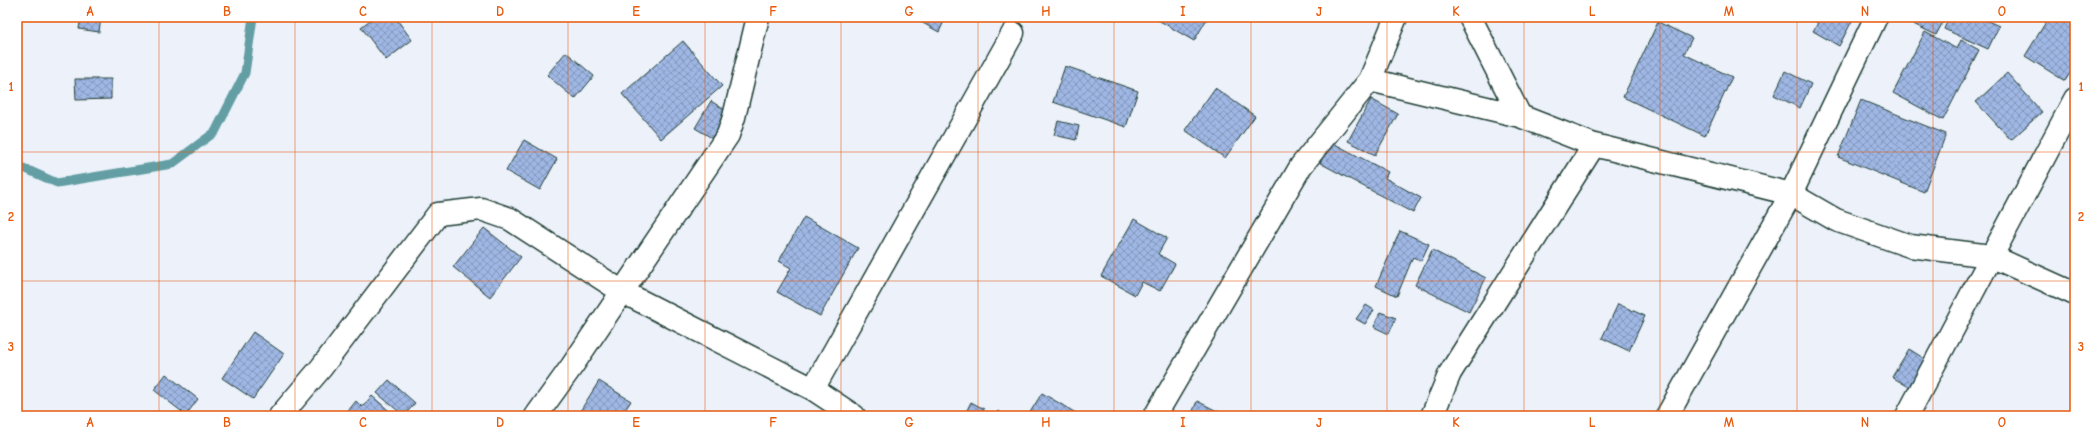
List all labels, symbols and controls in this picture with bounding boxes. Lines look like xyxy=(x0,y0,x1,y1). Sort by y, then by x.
text: A xyxy=(86,4,94,19)
text: B xyxy=(223,4,231,19)
text: C xyxy=(359,4,367,19)
text: D xyxy=(496,4,504,19)
text: E xyxy=(632,4,640,19)
text: F xyxy=(769,4,777,19)
text: G xyxy=(904,4,914,19)
text: H xyxy=(1041,4,1051,19)
text: I xyxy=(1180,4,1186,19)
text: J xyxy=(1316,4,1322,19)
text: K xyxy=(1452,4,1460,19)
text: L xyxy=(1589,4,1596,19)
text: M xyxy=(1724,4,1735,19)
text: N xyxy=(1861,4,1869,19)
text: O xyxy=(1998,4,2006,19)
text: 1 xyxy=(8,79,14,94)
text: 1 xyxy=(2078,79,2084,94)
text: 2 xyxy=(8,209,14,224)
text: 2 xyxy=(2078,209,2084,224)
text: 3 xyxy=(8,339,14,354)
text: 3 xyxy=(2078,339,2084,354)
text: A xyxy=(86,415,94,430)
text: B xyxy=(223,415,231,430)
text: C xyxy=(359,415,367,430)
text: D xyxy=(496,415,504,430)
text: E xyxy=(632,415,640,430)
text: F xyxy=(769,415,777,430)
text: G xyxy=(904,415,914,430)
text: H xyxy=(1041,415,1051,430)
text: I xyxy=(1180,415,1186,430)
text: J xyxy=(1316,415,1322,430)
text: K xyxy=(1452,415,1460,430)
text: L xyxy=(1589,415,1596,430)
text: M xyxy=(1724,415,1735,430)
text: N xyxy=(1861,415,1869,430)
text: O xyxy=(1998,415,2006,430)

